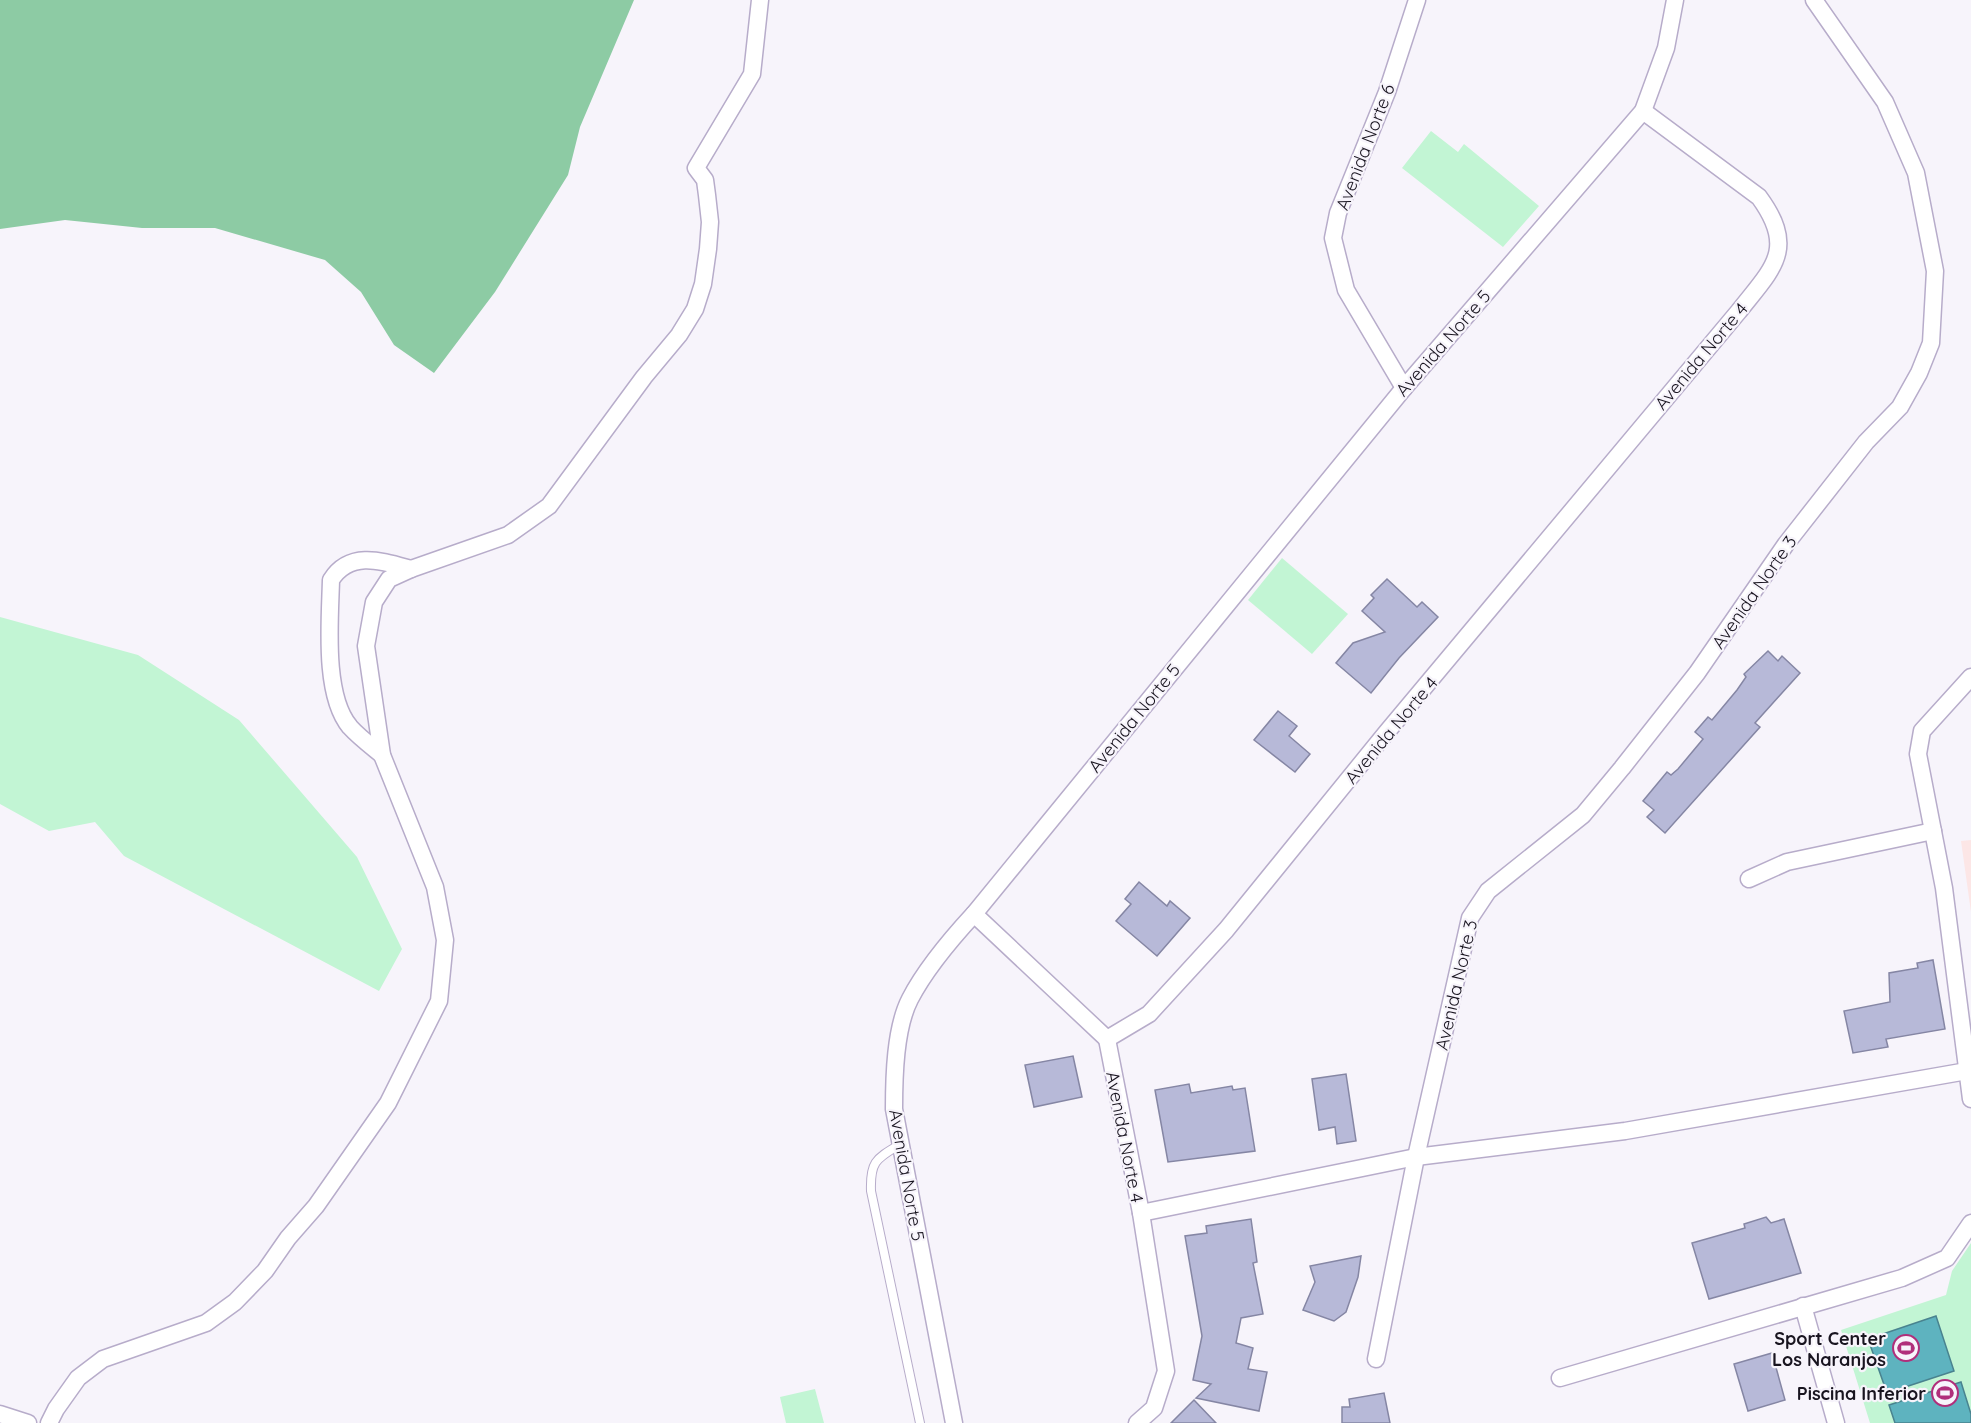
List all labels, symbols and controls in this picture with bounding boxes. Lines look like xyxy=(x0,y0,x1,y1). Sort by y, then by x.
street label: Avenida Norte 6 xyxy=(1330,80,1400,213)
street label: Avenida Norte 5 xyxy=(1391,285,1495,401)
street label: Avenida Norte 4 xyxy=(1649,298,1753,414)
street label: Avenida Norte 3 xyxy=(1706,531,1802,653)
street label: Avenida Norte 5 xyxy=(1083,659,1185,777)
street label: Avenida Norte 4 xyxy=(1339,672,1443,788)
street label: Avenida Norte 3 xyxy=(1430,918,1482,1052)
street label: Avenida Norte 4 xyxy=(1101,1069,1149,1205)
street label: Avenida Norte 5 xyxy=(884,1107,930,1243)
place label: Sport Center Los Naranjos xyxy=(1772,1327,1886,1371)
sports icon: Sport Center Los Naranjos xyxy=(1891,1333,1921,1363)
sports icon: Piscina Inferior xyxy=(1930,1378,1960,1408)
place label: Piscina Inferior xyxy=(1797,1382,1926,1405)

